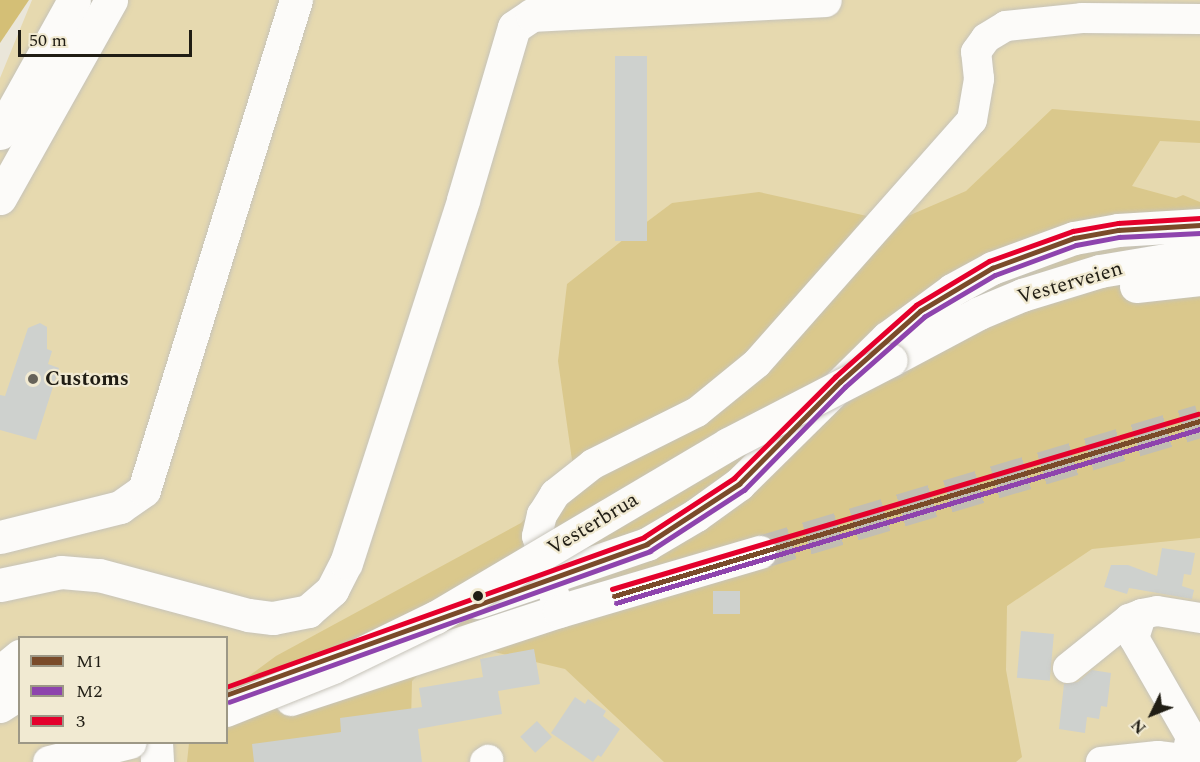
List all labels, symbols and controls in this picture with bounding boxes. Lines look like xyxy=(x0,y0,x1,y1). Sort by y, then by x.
scale bar xyxy=(21,18,195,56)
text: 50 m xyxy=(29,27,67,54)
street label: Vesterveien xyxy=(1014,256,1126,310)
place label: Customs xyxy=(45,366,129,392)
marker: Customs xyxy=(26,372,40,386)
street label: Vesterbrua xyxy=(543,487,643,561)
unlabelled marker xyxy=(472,590,484,602)
legend xyxy=(18,636,228,744)
text: M1 xyxy=(76,648,102,675)
text: M2 xyxy=(76,678,102,705)
north arrow xyxy=(1122,684,1182,744)
text: 3 xyxy=(76,708,85,735)
text: N xyxy=(1126,713,1152,739)

